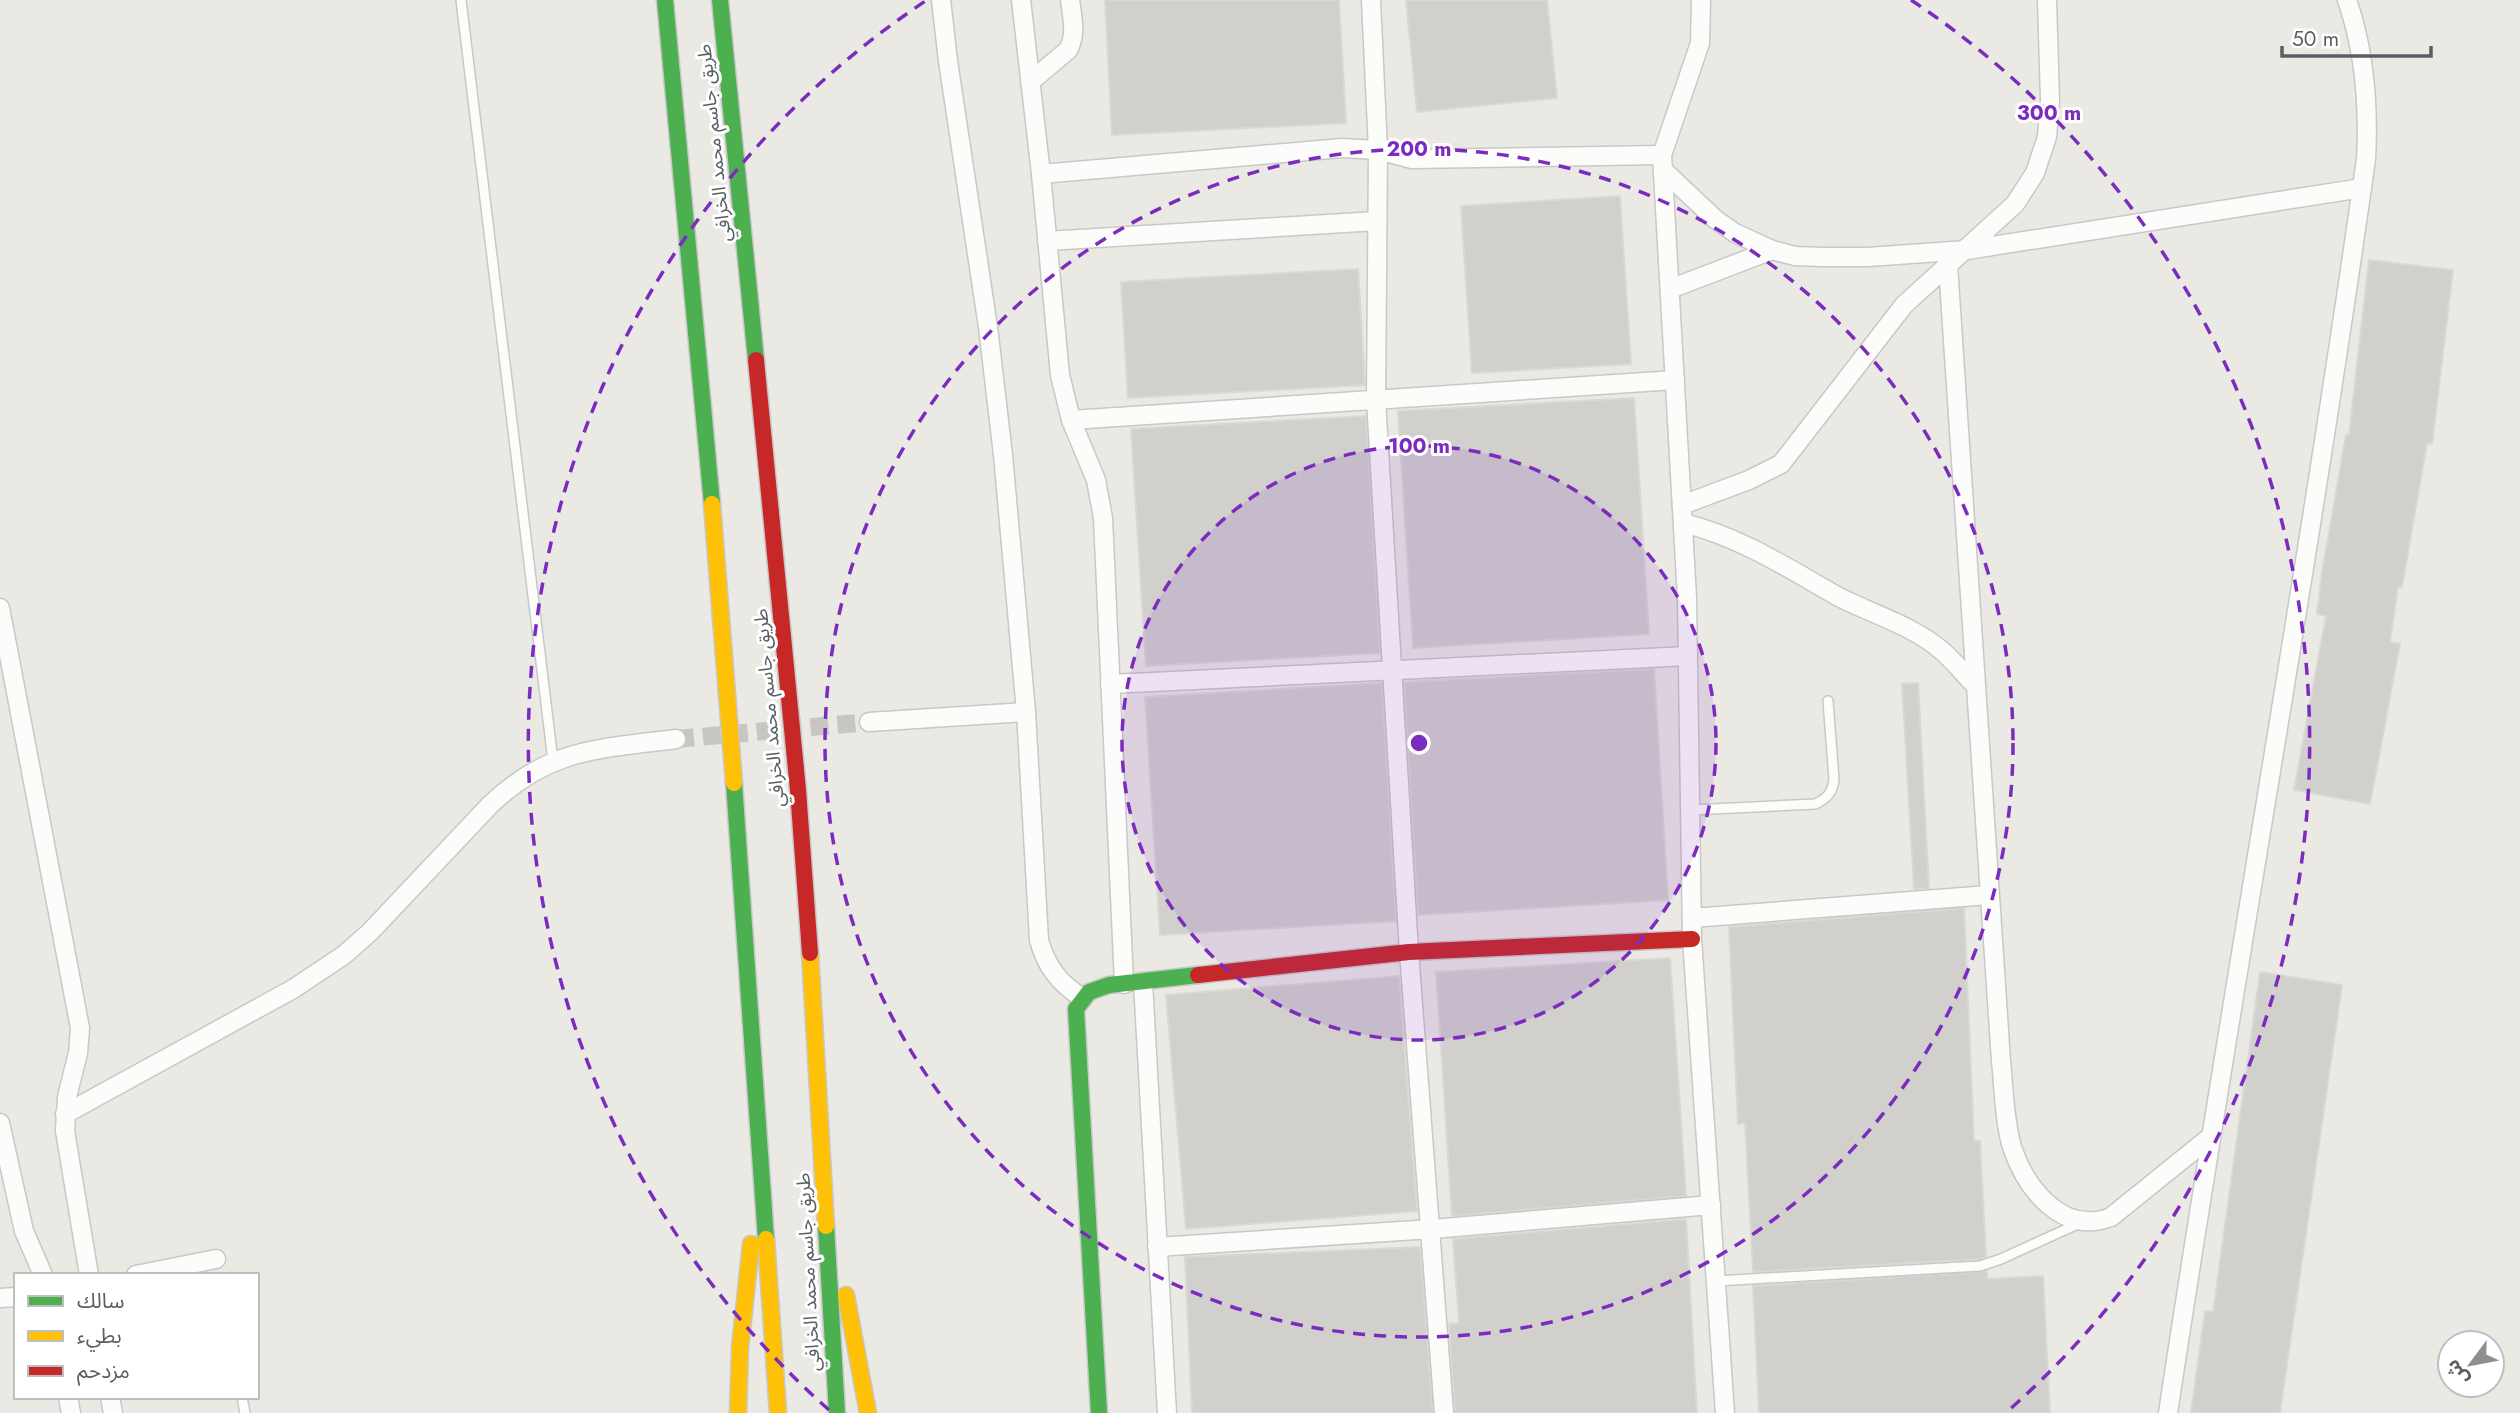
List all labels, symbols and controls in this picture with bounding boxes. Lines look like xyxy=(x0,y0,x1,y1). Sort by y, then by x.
scale bar xyxy=(2282,14,2431,58)
text: 50 m xyxy=(2292,24,2339,54)
street label: طريق جاسم محمد الخرافي xyxy=(690,42,739,243)
text: 300 m xyxy=(2017,98,2081,128)
text: 200 m xyxy=(1386,134,1452,164)
text: 100 m xyxy=(1388,431,1450,461)
street label: طريق جاسم محمد الخرافي xyxy=(747,607,793,808)
centre of rings xyxy=(1407,731,1431,755)
street label: طريق جاسم محمد الخرافي xyxy=(789,1172,828,1372)
legend xyxy=(14,1273,259,1399)
text: سالك xyxy=(77,1286,124,1316)
text: بطيء xyxy=(77,1321,122,1352)
north arrow xyxy=(2436,1329,2506,1399)
text: ش xyxy=(2439,1355,2475,1391)
text: مزدحم xyxy=(77,1356,130,1386)

